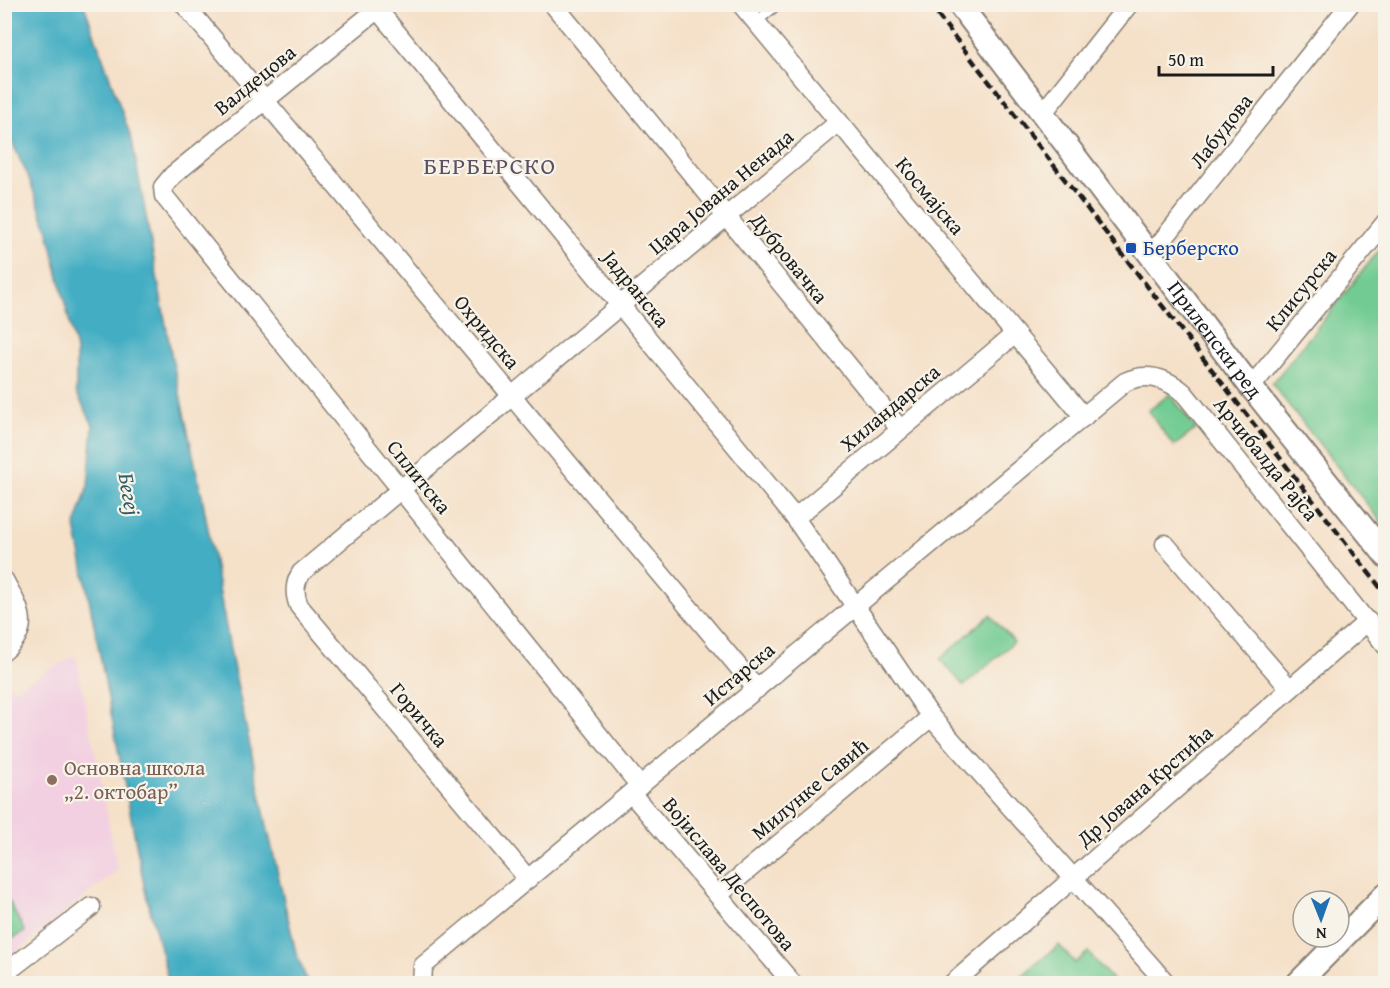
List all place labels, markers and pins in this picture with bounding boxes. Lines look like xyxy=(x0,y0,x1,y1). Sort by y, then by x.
place label: Берберско xyxy=(1143,232,1239,263)
marker: Берберско xyxy=(1124,241,1138,255)
place label: Основна школа „2. октобар” xyxy=(64,752,205,807)
marker: Основна школа „2. октобар” xyxy=(45,773,59,787)

